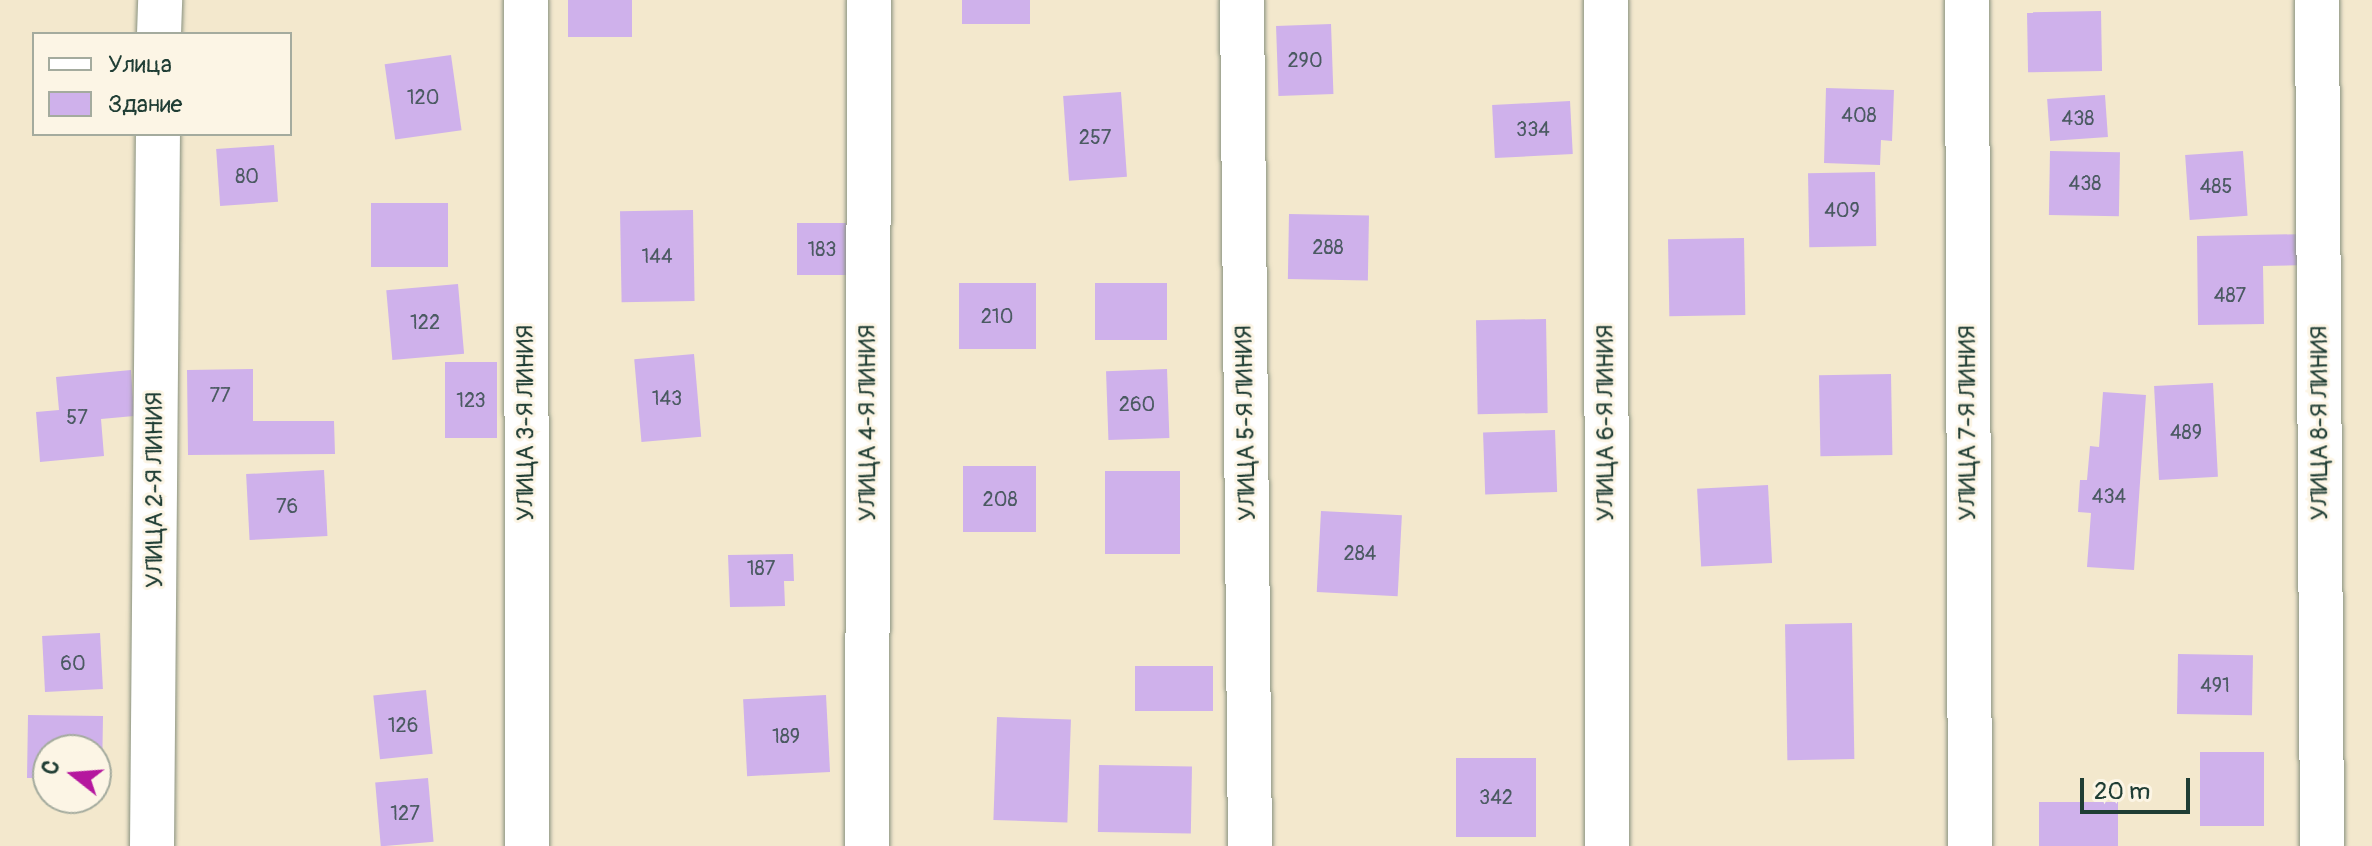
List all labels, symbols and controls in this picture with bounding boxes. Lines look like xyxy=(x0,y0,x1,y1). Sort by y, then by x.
legend xyxy=(32,32,292,136)
house number: 290 xyxy=(1287,48,1323,72)
text: Улица xyxy=(108,50,172,79)
house number: 120 xyxy=(407,85,439,109)
text: Здание xyxy=(108,90,182,119)
house number: 408 xyxy=(1841,103,1877,127)
house number: 438 xyxy=(2062,106,2094,130)
house number: 334 xyxy=(1516,117,1550,141)
house number: 257 xyxy=(1079,125,1111,149)
house number: 80 xyxy=(235,164,259,188)
house number: 438 xyxy=(2069,171,2101,195)
house number: 485 xyxy=(2200,174,2232,198)
house number: 409 xyxy=(1824,198,1860,222)
house number: 288 xyxy=(1312,235,1344,259)
house number: 183 xyxy=(807,237,837,261)
house number: 144 xyxy=(641,244,673,268)
house number: 487 xyxy=(2214,283,2246,307)
house number: 210 xyxy=(981,304,1013,328)
house number: 122 xyxy=(410,310,440,334)
street label: УЛИЦА 3-Я ЛИНИЯ xyxy=(512,325,540,521)
street label: УЛИЦА 4-Я ЛИНИЯ xyxy=(854,325,882,521)
street label: УЛИЦА 5-Я ЛИНИЯ xyxy=(1230,325,1262,521)
street label: УЛИЦА 6-Я ЛИНИЯ xyxy=(1592,325,1620,521)
street label: УЛИЦА 7-Я ЛИНИЯ xyxy=(1954,325,1982,521)
street label: УЛИЦА 8-Я ЛИНИЯ xyxy=(2306,326,2334,520)
house number: 77 xyxy=(209,383,231,407)
house number: 143 xyxy=(652,386,682,410)
house number: 123 xyxy=(456,388,486,412)
street label: УЛИЦА 2-Я ЛИНИЯ xyxy=(141,392,169,588)
house number: 260 xyxy=(1119,392,1155,416)
house number: 57 xyxy=(66,405,88,429)
house number: 489 xyxy=(2170,420,2202,444)
house number: 434 xyxy=(2092,484,2126,508)
house number: 208 xyxy=(983,487,1017,511)
house number: 76 xyxy=(276,494,298,518)
house number: 284 xyxy=(1344,541,1376,565)
house number: 187 xyxy=(747,556,775,580)
house number: 60 xyxy=(60,651,86,675)
house number: 491 xyxy=(2200,673,2230,697)
house number: 126 xyxy=(388,713,418,737)
house number: 189 xyxy=(772,724,800,748)
north arrow xyxy=(32,734,112,814)
text: С xyxy=(36,757,66,778)
scale bar xyxy=(2084,762,2194,812)
text: 20 m xyxy=(2094,777,2150,806)
house number: 342 xyxy=(1479,785,1513,809)
house number: 127 xyxy=(390,801,420,825)

